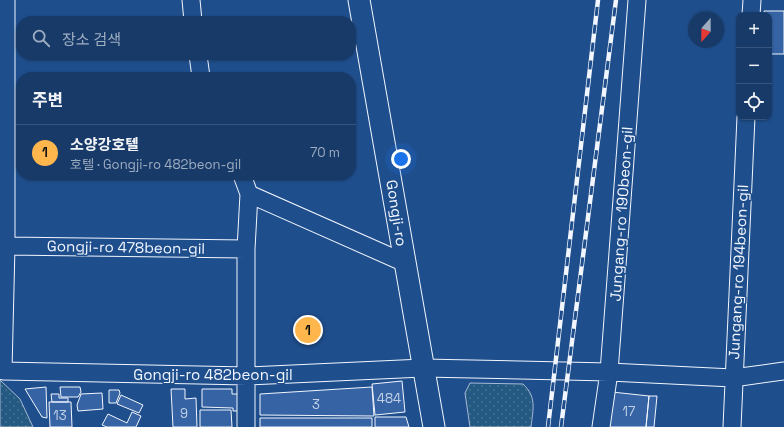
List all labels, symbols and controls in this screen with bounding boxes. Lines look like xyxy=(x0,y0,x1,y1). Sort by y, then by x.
north arrow xyxy=(688,12,724,48)
map controls xyxy=(736,12,772,120)
button: + xyxy=(736,12,772,48)
search box xyxy=(16,16,356,60)
icon: search xyxy=(30,27,52,49)
text: 장소 검색 xyxy=(62,30,121,49)
button: − xyxy=(736,48,772,84)
button: locate xyxy=(736,84,772,120)
text: 주변 xyxy=(32,89,63,111)
street label: Jungang-ro 190beon-gil xyxy=(605,126,637,302)
text: 소양강호텔 xyxy=(70,135,139,154)
text: 1 xyxy=(42,144,48,161)
text: 70 m xyxy=(310,144,340,161)
your location xyxy=(391,149,411,169)
text: 호텔 · Gongji-ro 482beon-gil xyxy=(70,156,241,173)
street label: Gongji-ro xyxy=(382,178,412,248)
street label: Jungang-ro 194beon-gil xyxy=(724,184,752,360)
street label: Gongji-ro 478beon-gil xyxy=(47,236,205,258)
pin: 1 xyxy=(295,315,321,345)
street label: Gongji-ro 482beon-gil xyxy=(133,365,293,384)
house number: 484 xyxy=(377,390,401,407)
house number: 3 xyxy=(312,396,320,413)
house number: 17 xyxy=(623,403,635,420)
house number: 9 xyxy=(180,405,188,422)
house number: 13 xyxy=(53,407,67,424)

